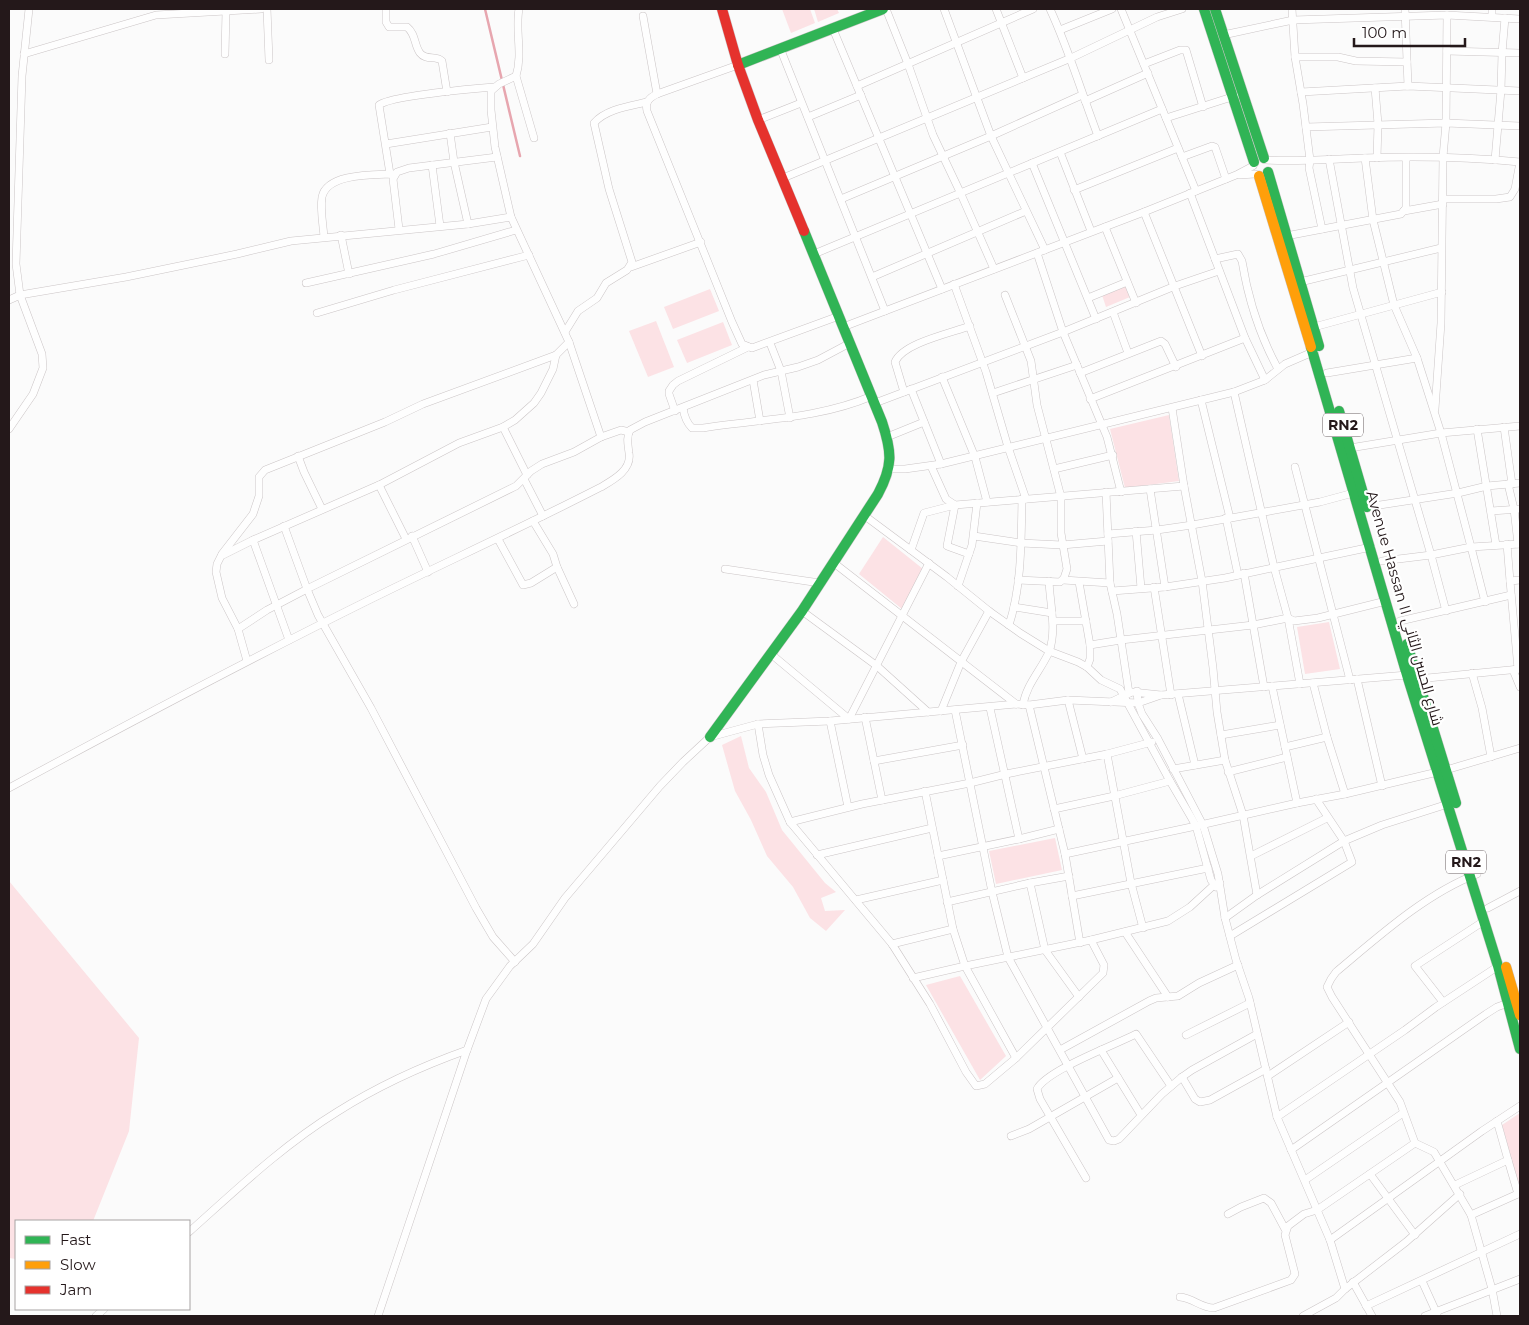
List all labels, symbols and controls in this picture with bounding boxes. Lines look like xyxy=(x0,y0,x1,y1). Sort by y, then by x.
scale bar xyxy=(1354,15,1465,47)
text: 100 m xyxy=(1362,23,1407,42)
road number: RN2 xyxy=(1323,414,1363,436)
street label: Avenue Hassan II شارع الحسن الثاني xyxy=(1359,488,1448,729)
road number: RN2 xyxy=(1446,850,1486,874)
legend xyxy=(15,1220,190,1310)
text: Fast xyxy=(60,1230,91,1249)
text: Slow xyxy=(60,1255,96,1274)
text: Jam xyxy=(59,1280,92,1299)

